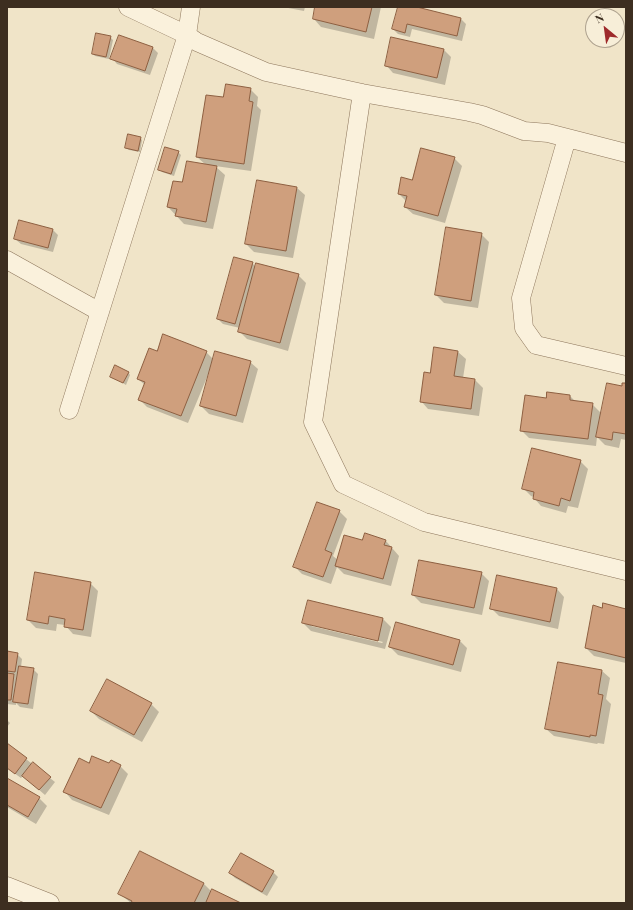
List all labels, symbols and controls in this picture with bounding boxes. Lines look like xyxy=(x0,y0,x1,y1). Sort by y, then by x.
north arrow xyxy=(585,8,625,48)
text: N xyxy=(592,9,607,26)

